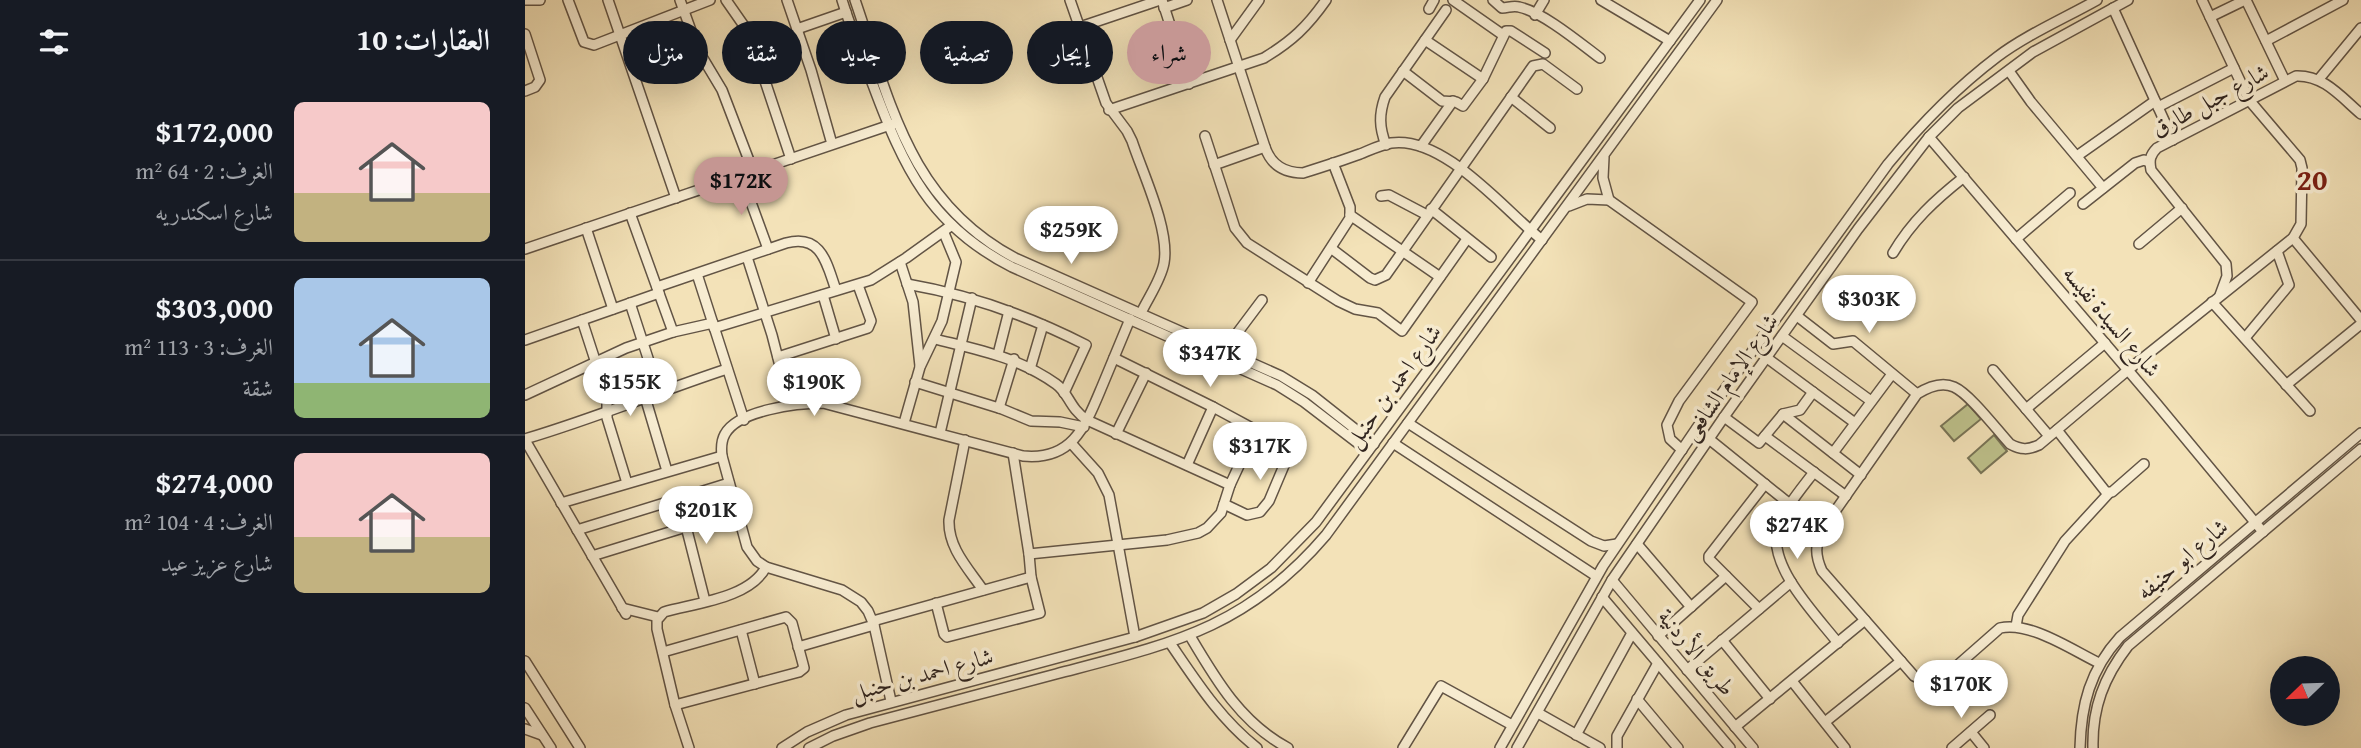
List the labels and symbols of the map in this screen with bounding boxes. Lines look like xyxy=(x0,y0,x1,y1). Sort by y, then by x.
street label: شارع جبل طارق xyxy=(2145,55,2276,148)
district label: 20 xyxy=(2296,157,2328,201)
pin: $172K xyxy=(692,158,790,217)
pin: $259K xyxy=(1022,206,1120,266)
street label: شارع السيدة نفيسه xyxy=(2052,257,2169,387)
pin: $303K xyxy=(1820,276,1918,335)
street label: شارع الإمام الشافعى xyxy=(1673,306,1789,449)
street label: شارع احمد بن حنبل xyxy=(1336,317,1452,457)
pin: $347K xyxy=(1161,330,1259,389)
pin: $155K xyxy=(581,358,679,418)
pin: $190K xyxy=(765,358,863,418)
pin: $317K xyxy=(1211,422,1309,482)
pin: $201K xyxy=(657,486,755,546)
pin: $274K xyxy=(1748,502,1846,561)
street label: شارع ابو حنيفه xyxy=(2129,510,2237,610)
street label: طريق الأردنية xyxy=(1651,601,1744,703)
street label: شارع احمد بن حنبل xyxy=(847,639,998,712)
north arrow xyxy=(2270,656,2340,726)
pin: $170K xyxy=(1912,660,2010,720)

